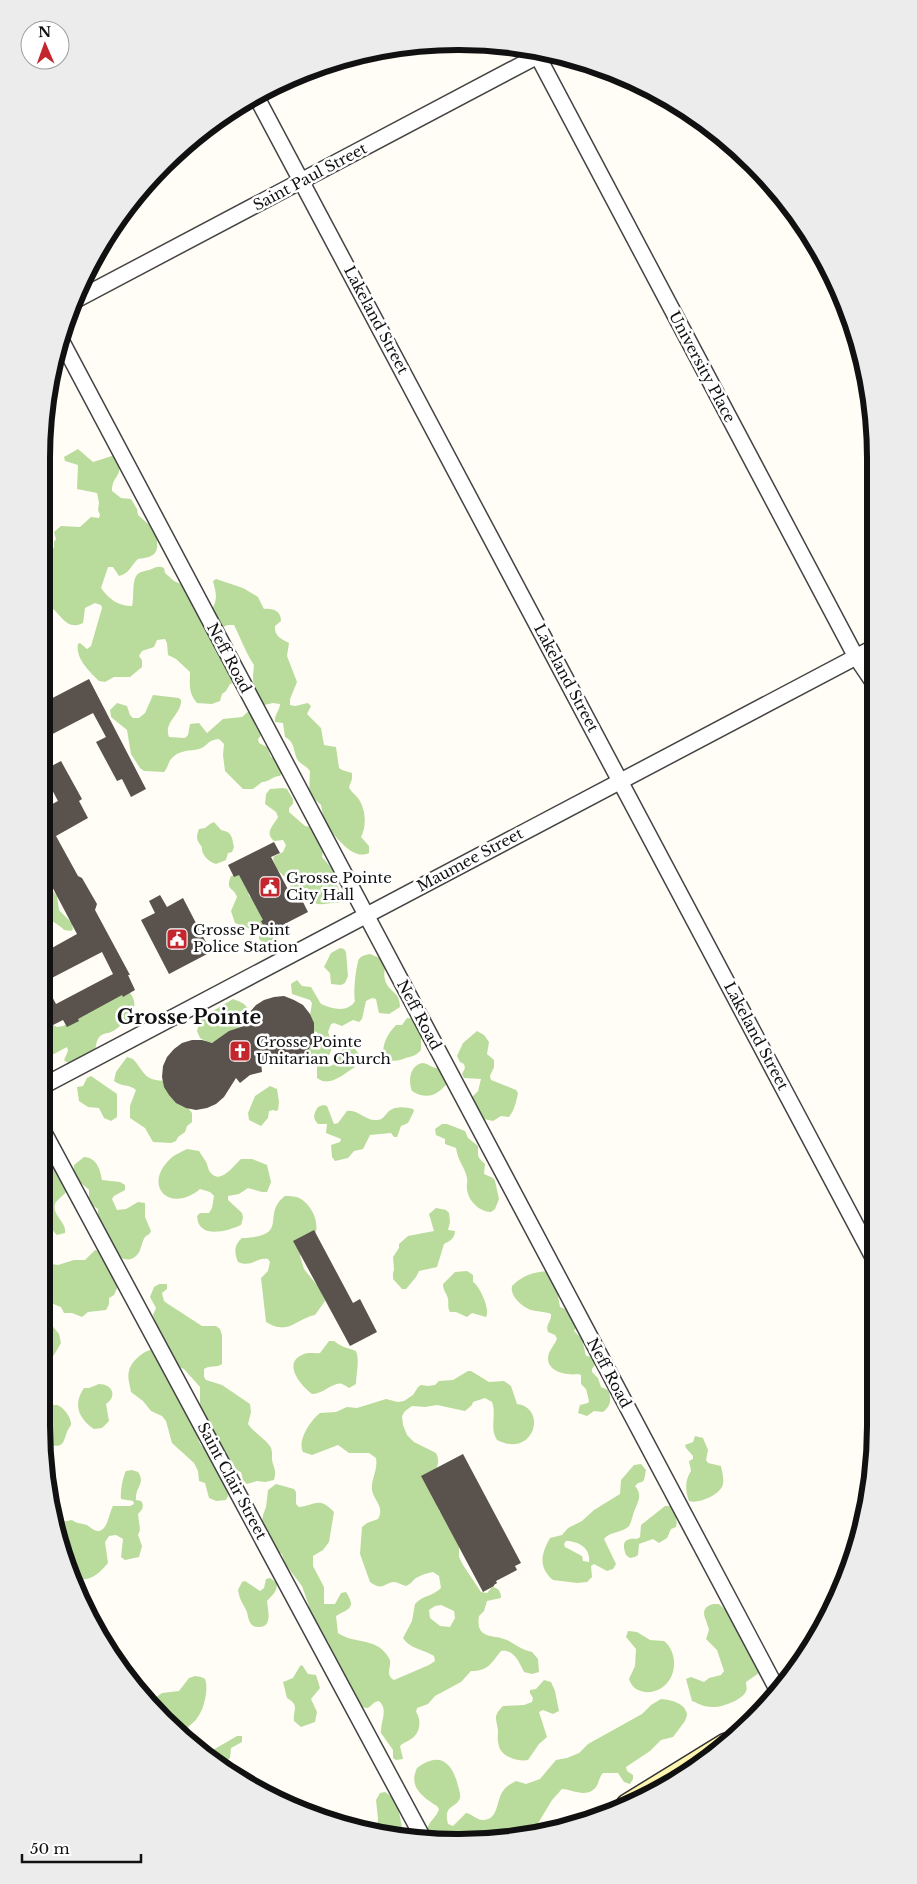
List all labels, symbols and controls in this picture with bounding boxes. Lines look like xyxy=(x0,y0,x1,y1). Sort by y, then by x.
north arrow xyxy=(20,20,70,70)
text: N xyxy=(38,23,51,41)
street label: Saint Paul Street xyxy=(250,138,370,215)
street label: Lakeland Street xyxy=(340,263,413,377)
street label: University Place xyxy=(665,308,740,426)
street label: Neff Road xyxy=(203,619,256,696)
street label: Lakeland Street xyxy=(530,621,603,735)
street label: Maumee Street xyxy=(413,823,526,896)
place label: Grosse Pointe City Hall xyxy=(286,868,392,904)
public building icon: Grosse Pointe City Hall xyxy=(258,875,282,899)
place label: Grosse Point Police Station xyxy=(193,920,298,956)
public building icon: Grosse Point Police Station xyxy=(165,927,189,951)
street label: Neff Road xyxy=(393,976,446,1053)
street label: Lakeland Street xyxy=(720,979,793,1093)
district label: Grosse Pointe xyxy=(117,1005,261,1029)
place label: Grosse Pointe Unitarian Church xyxy=(256,1032,391,1068)
church icon: Grosse Pointe Unitarian Church xyxy=(228,1039,252,1063)
street label: Neff Road xyxy=(583,1334,636,1411)
street label: Saint Clair Street xyxy=(194,1419,271,1543)
scale bar xyxy=(22,1832,141,1864)
text: 50 m xyxy=(30,1839,70,1858)

